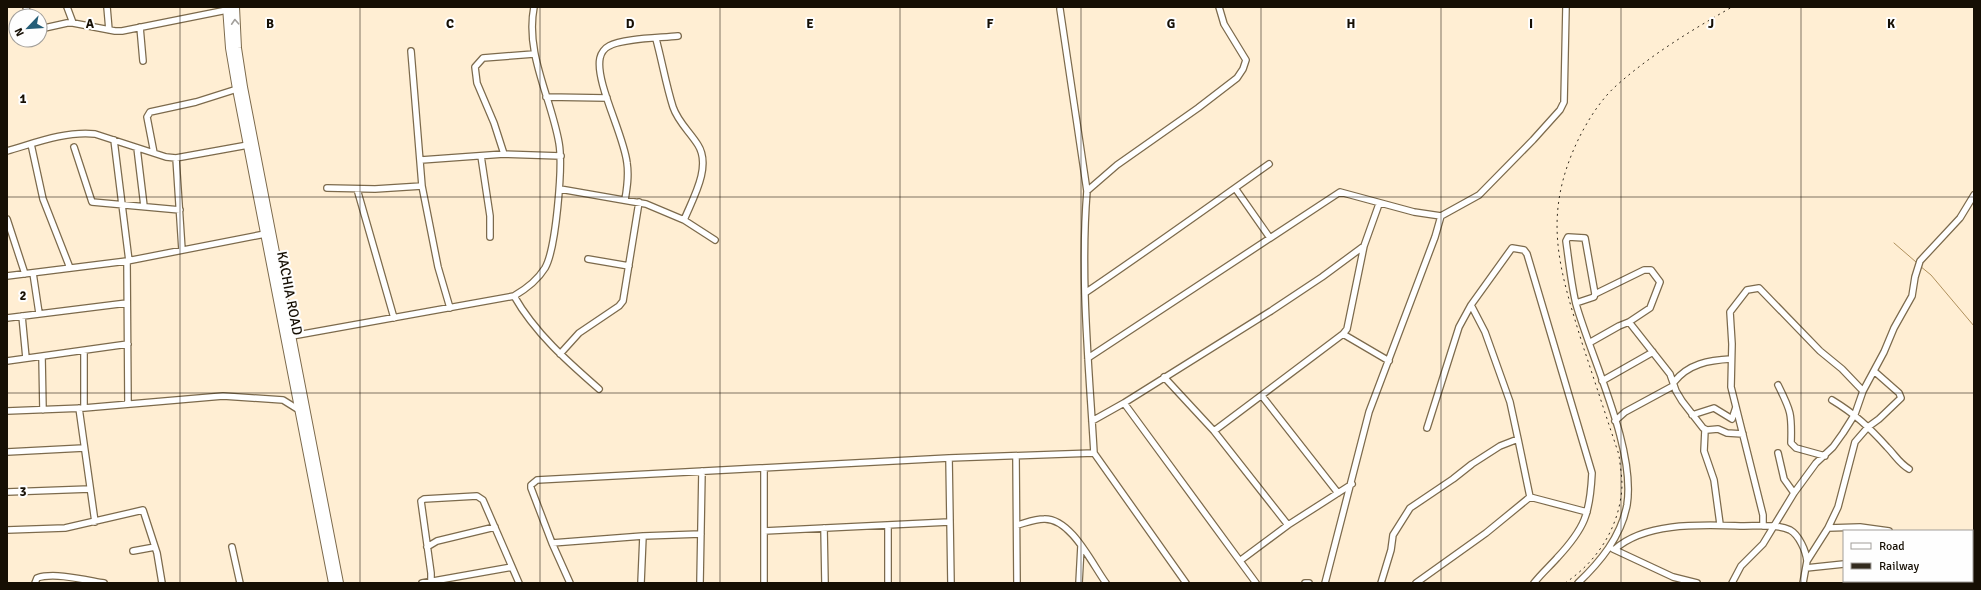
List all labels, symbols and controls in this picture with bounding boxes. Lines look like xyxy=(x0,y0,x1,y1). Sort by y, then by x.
north arrow xyxy=(8,8,48,48)
text: A xyxy=(86,16,95,32)
text: B xyxy=(266,16,274,32)
text: C xyxy=(446,16,454,32)
text: D xyxy=(626,16,635,32)
text: E xyxy=(806,16,814,32)
text: F xyxy=(987,16,994,32)
text: G xyxy=(1167,16,1175,32)
text: H xyxy=(1347,16,1355,32)
text: I xyxy=(1529,16,1533,32)
text: J xyxy=(1708,16,1714,32)
text: K xyxy=(1887,16,1895,32)
one-way arrow xyxy=(231,19,240,25)
text: N xyxy=(12,26,27,38)
text: 1 xyxy=(19,91,27,107)
street label: KACHIA ROAD xyxy=(273,250,306,337)
text: 2 xyxy=(19,288,27,304)
text: 3 xyxy=(19,484,27,500)
legend xyxy=(1843,530,1973,582)
text: Road xyxy=(1879,539,1905,554)
text: Railway xyxy=(1879,559,1919,574)

